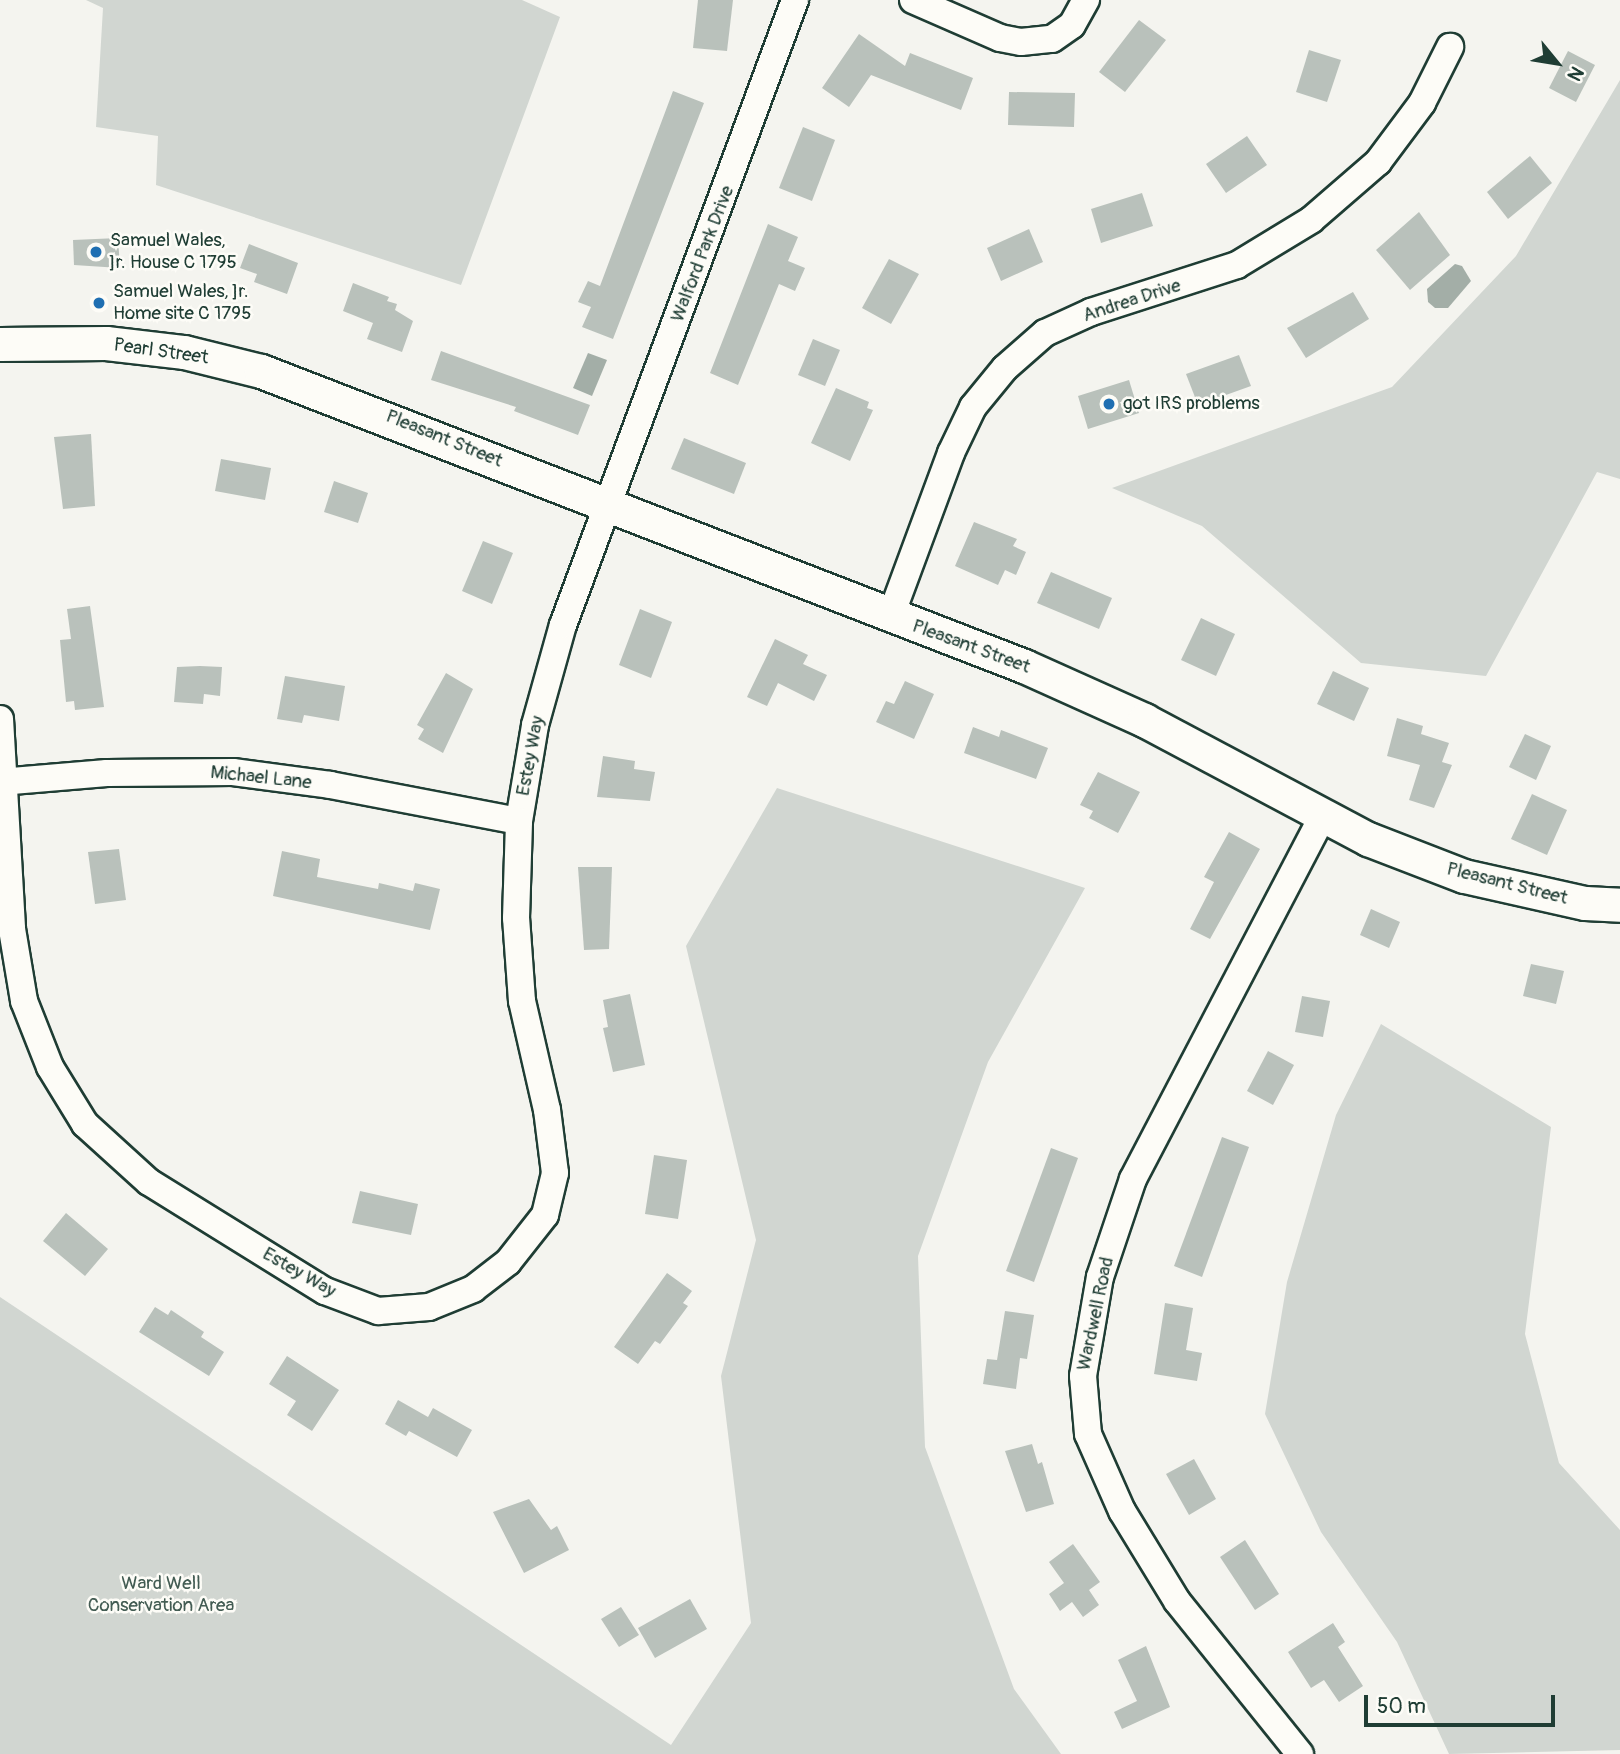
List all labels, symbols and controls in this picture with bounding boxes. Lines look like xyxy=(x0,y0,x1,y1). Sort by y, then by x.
north arrow xyxy=(1522,28,1592,98)
text: N xyxy=(1562,62,1589,85)
street label: Walford Park Drive xyxy=(667,183,739,325)
place label: Samuel Wales, ]r. House C 1795 xyxy=(110,230,237,274)
marker: Samuel Wales, ]r. House C 1795 xyxy=(88,244,104,260)
street label: Andrea Drive xyxy=(1080,274,1184,328)
place label: Samuel Wales, ]r. Home site C 1795 xyxy=(113,281,251,325)
marker: Samuel Wales, ]r. Home site C 1795 xyxy=(91,295,107,311)
street label: Pearl Street xyxy=(112,334,210,370)
place label: got IRS problems xyxy=(1123,393,1260,415)
marker: got IRS problems xyxy=(1101,396,1117,412)
street label: Pleasant Street xyxy=(382,405,506,473)
street label: Pleasant Street xyxy=(909,615,1033,679)
street label: Estey Way xyxy=(512,714,550,798)
street label: Michael Lane xyxy=(209,761,313,795)
street label: Pleasant Street xyxy=(1444,858,1570,910)
street label: Estey Way xyxy=(258,1243,340,1303)
street label: Wardwell Road xyxy=(1073,1255,1119,1373)
park label: Ward Well Conservation Area xyxy=(88,1573,234,1617)
scale bar xyxy=(1368,1680,1559,1724)
text: 50 m xyxy=(1377,1693,1426,1720)

